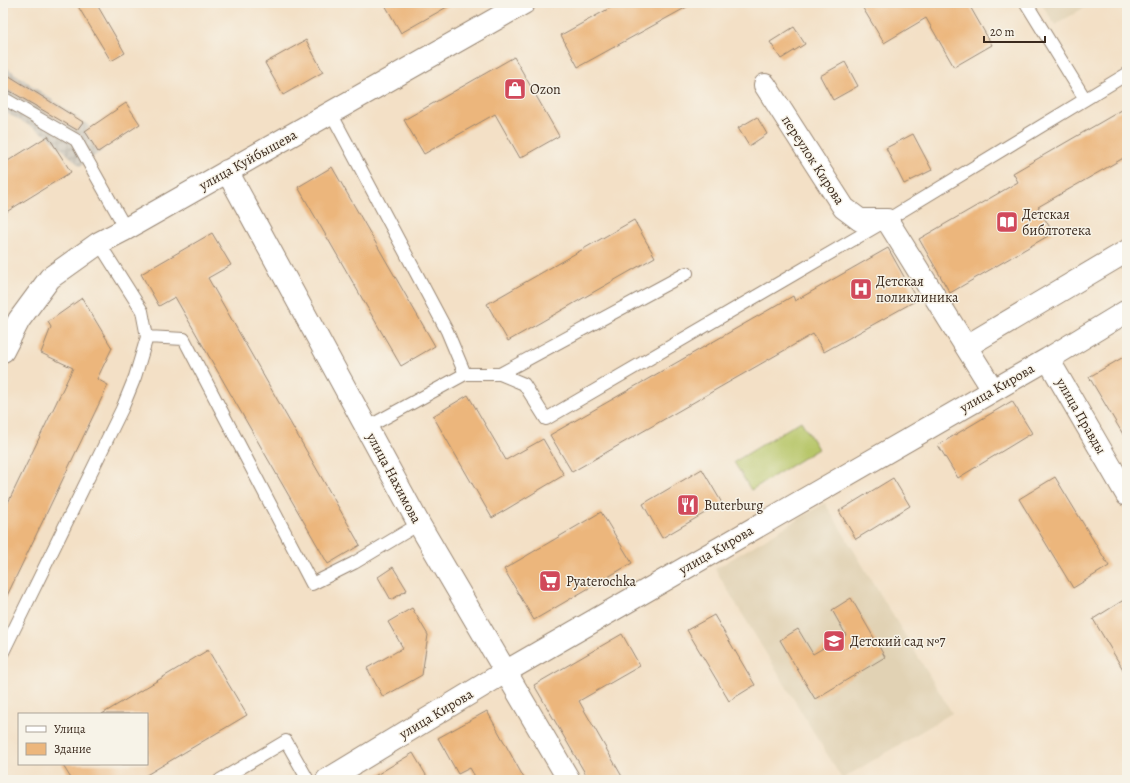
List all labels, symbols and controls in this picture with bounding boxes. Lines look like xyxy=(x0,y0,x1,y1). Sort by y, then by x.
scale bar xyxy=(984,18,1045,44)
text: 20 m xyxy=(990,24,1014,40)
shop icon: Ozon xyxy=(502,76,528,102)
place label: Ozon xyxy=(530,80,561,99)
street label: переулок Кирова xyxy=(777,112,849,209)
street label: улица Куйбышева xyxy=(195,125,301,195)
place label: Детская библтотека xyxy=(1022,205,1092,240)
library icon: Детская библтотека xyxy=(994,209,1020,235)
place label: Детская поликлиника xyxy=(876,272,959,307)
hospital icon: Детская поликлиника xyxy=(848,276,874,302)
street label: улица Кирова xyxy=(955,359,1038,418)
street label: улица Правды xyxy=(1051,374,1111,458)
street label: улица Нахимова xyxy=(362,429,426,527)
restaurant icon: Buterburg xyxy=(675,492,701,518)
place label: Buterburg xyxy=(704,496,763,515)
street label: улица Кирова xyxy=(674,521,757,580)
supermarket icon: Pyaterochka xyxy=(537,568,563,594)
place label: Pyaterochka xyxy=(566,572,637,591)
school or university icon: Детский сад №7 xyxy=(821,628,847,654)
place label: Детский сад №7 xyxy=(850,632,945,651)
street label: улица Кирова xyxy=(395,684,477,744)
legend xyxy=(18,713,148,765)
text: Улица xyxy=(54,721,86,737)
text: Здание xyxy=(54,741,91,757)

